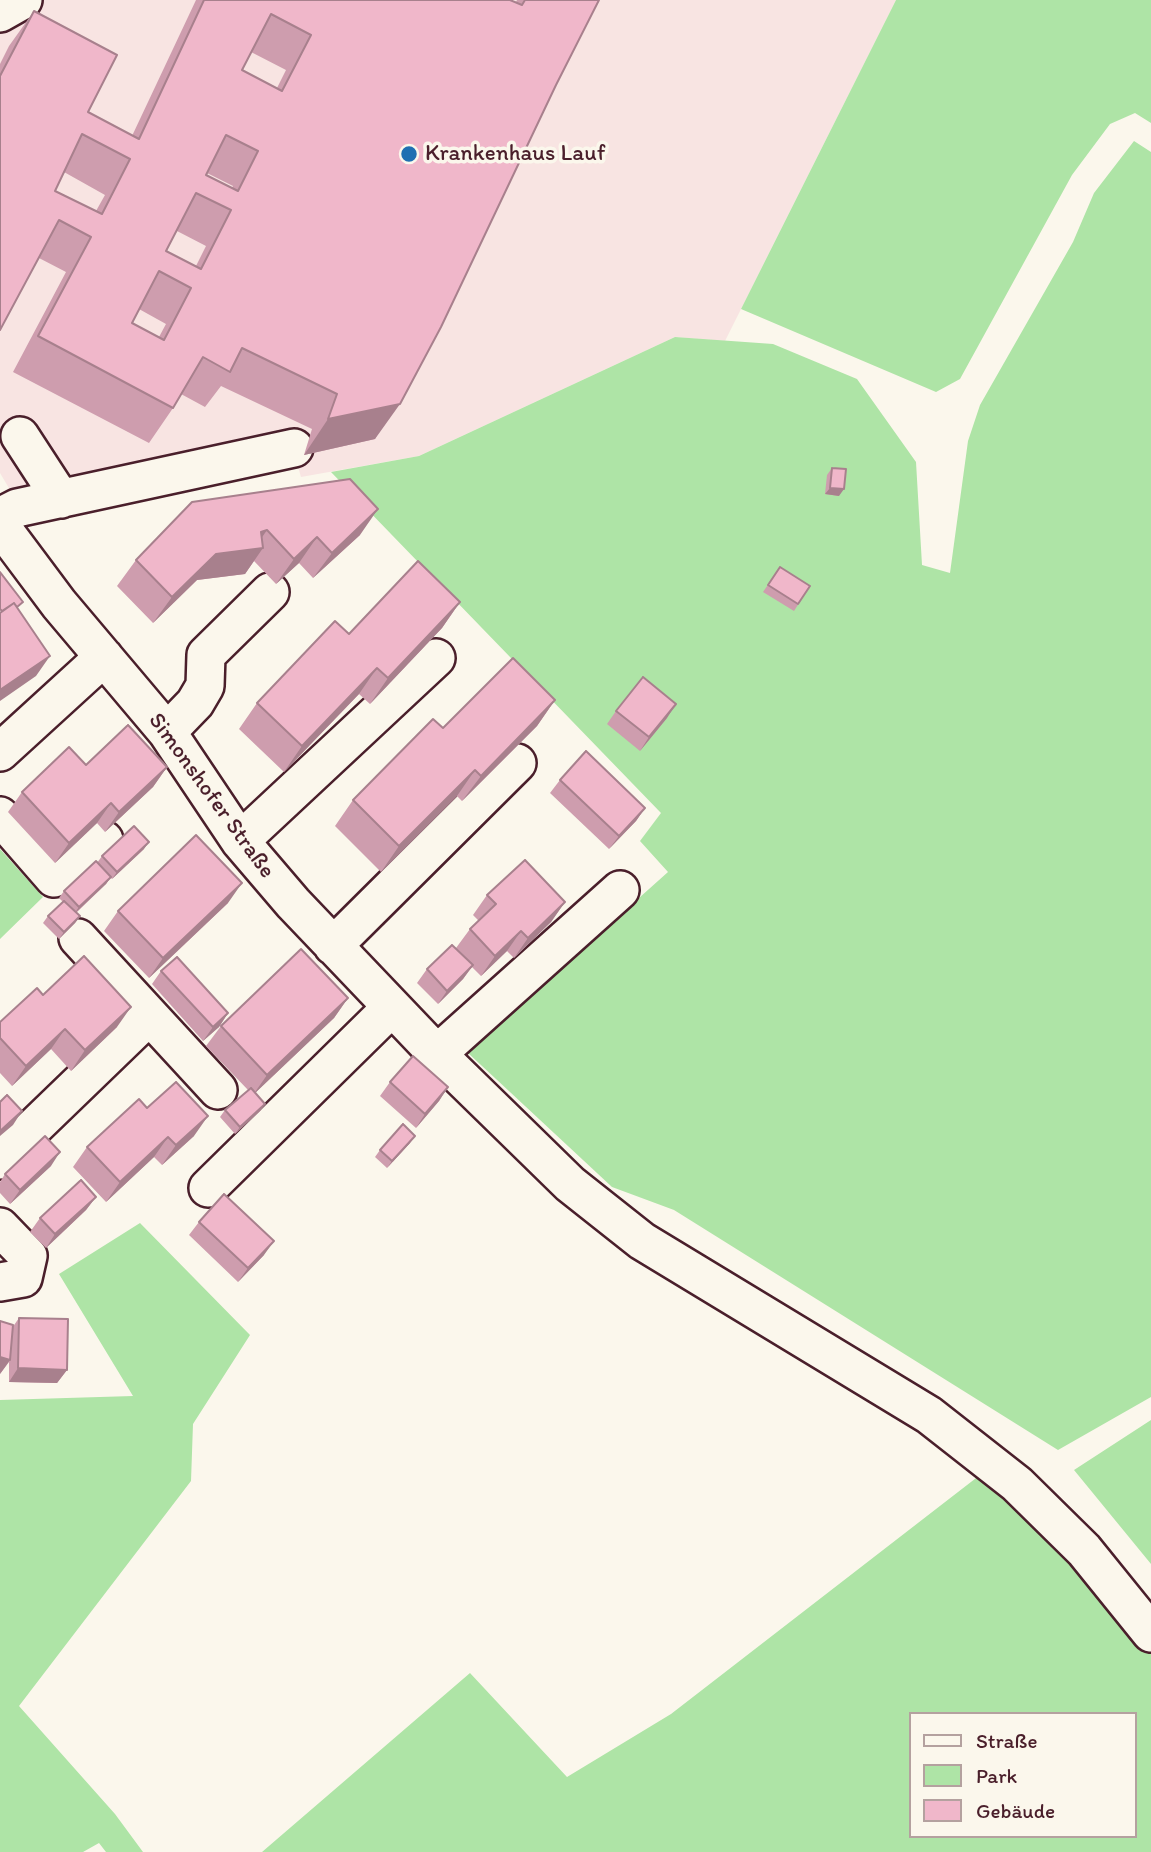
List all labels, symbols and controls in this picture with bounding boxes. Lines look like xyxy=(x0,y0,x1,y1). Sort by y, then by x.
place label: Krankenhaus Lauf xyxy=(425,140,605,168)
marker: Krankenhaus Lauf xyxy=(399,144,419,164)
street label: Simonshofer Straße xyxy=(142,708,280,884)
legend xyxy=(909,1712,1137,1838)
text: Straße xyxy=(976,1728,1037,1753)
text: Park xyxy=(976,1763,1017,1788)
text: Gebäude xyxy=(976,1798,1055,1823)

